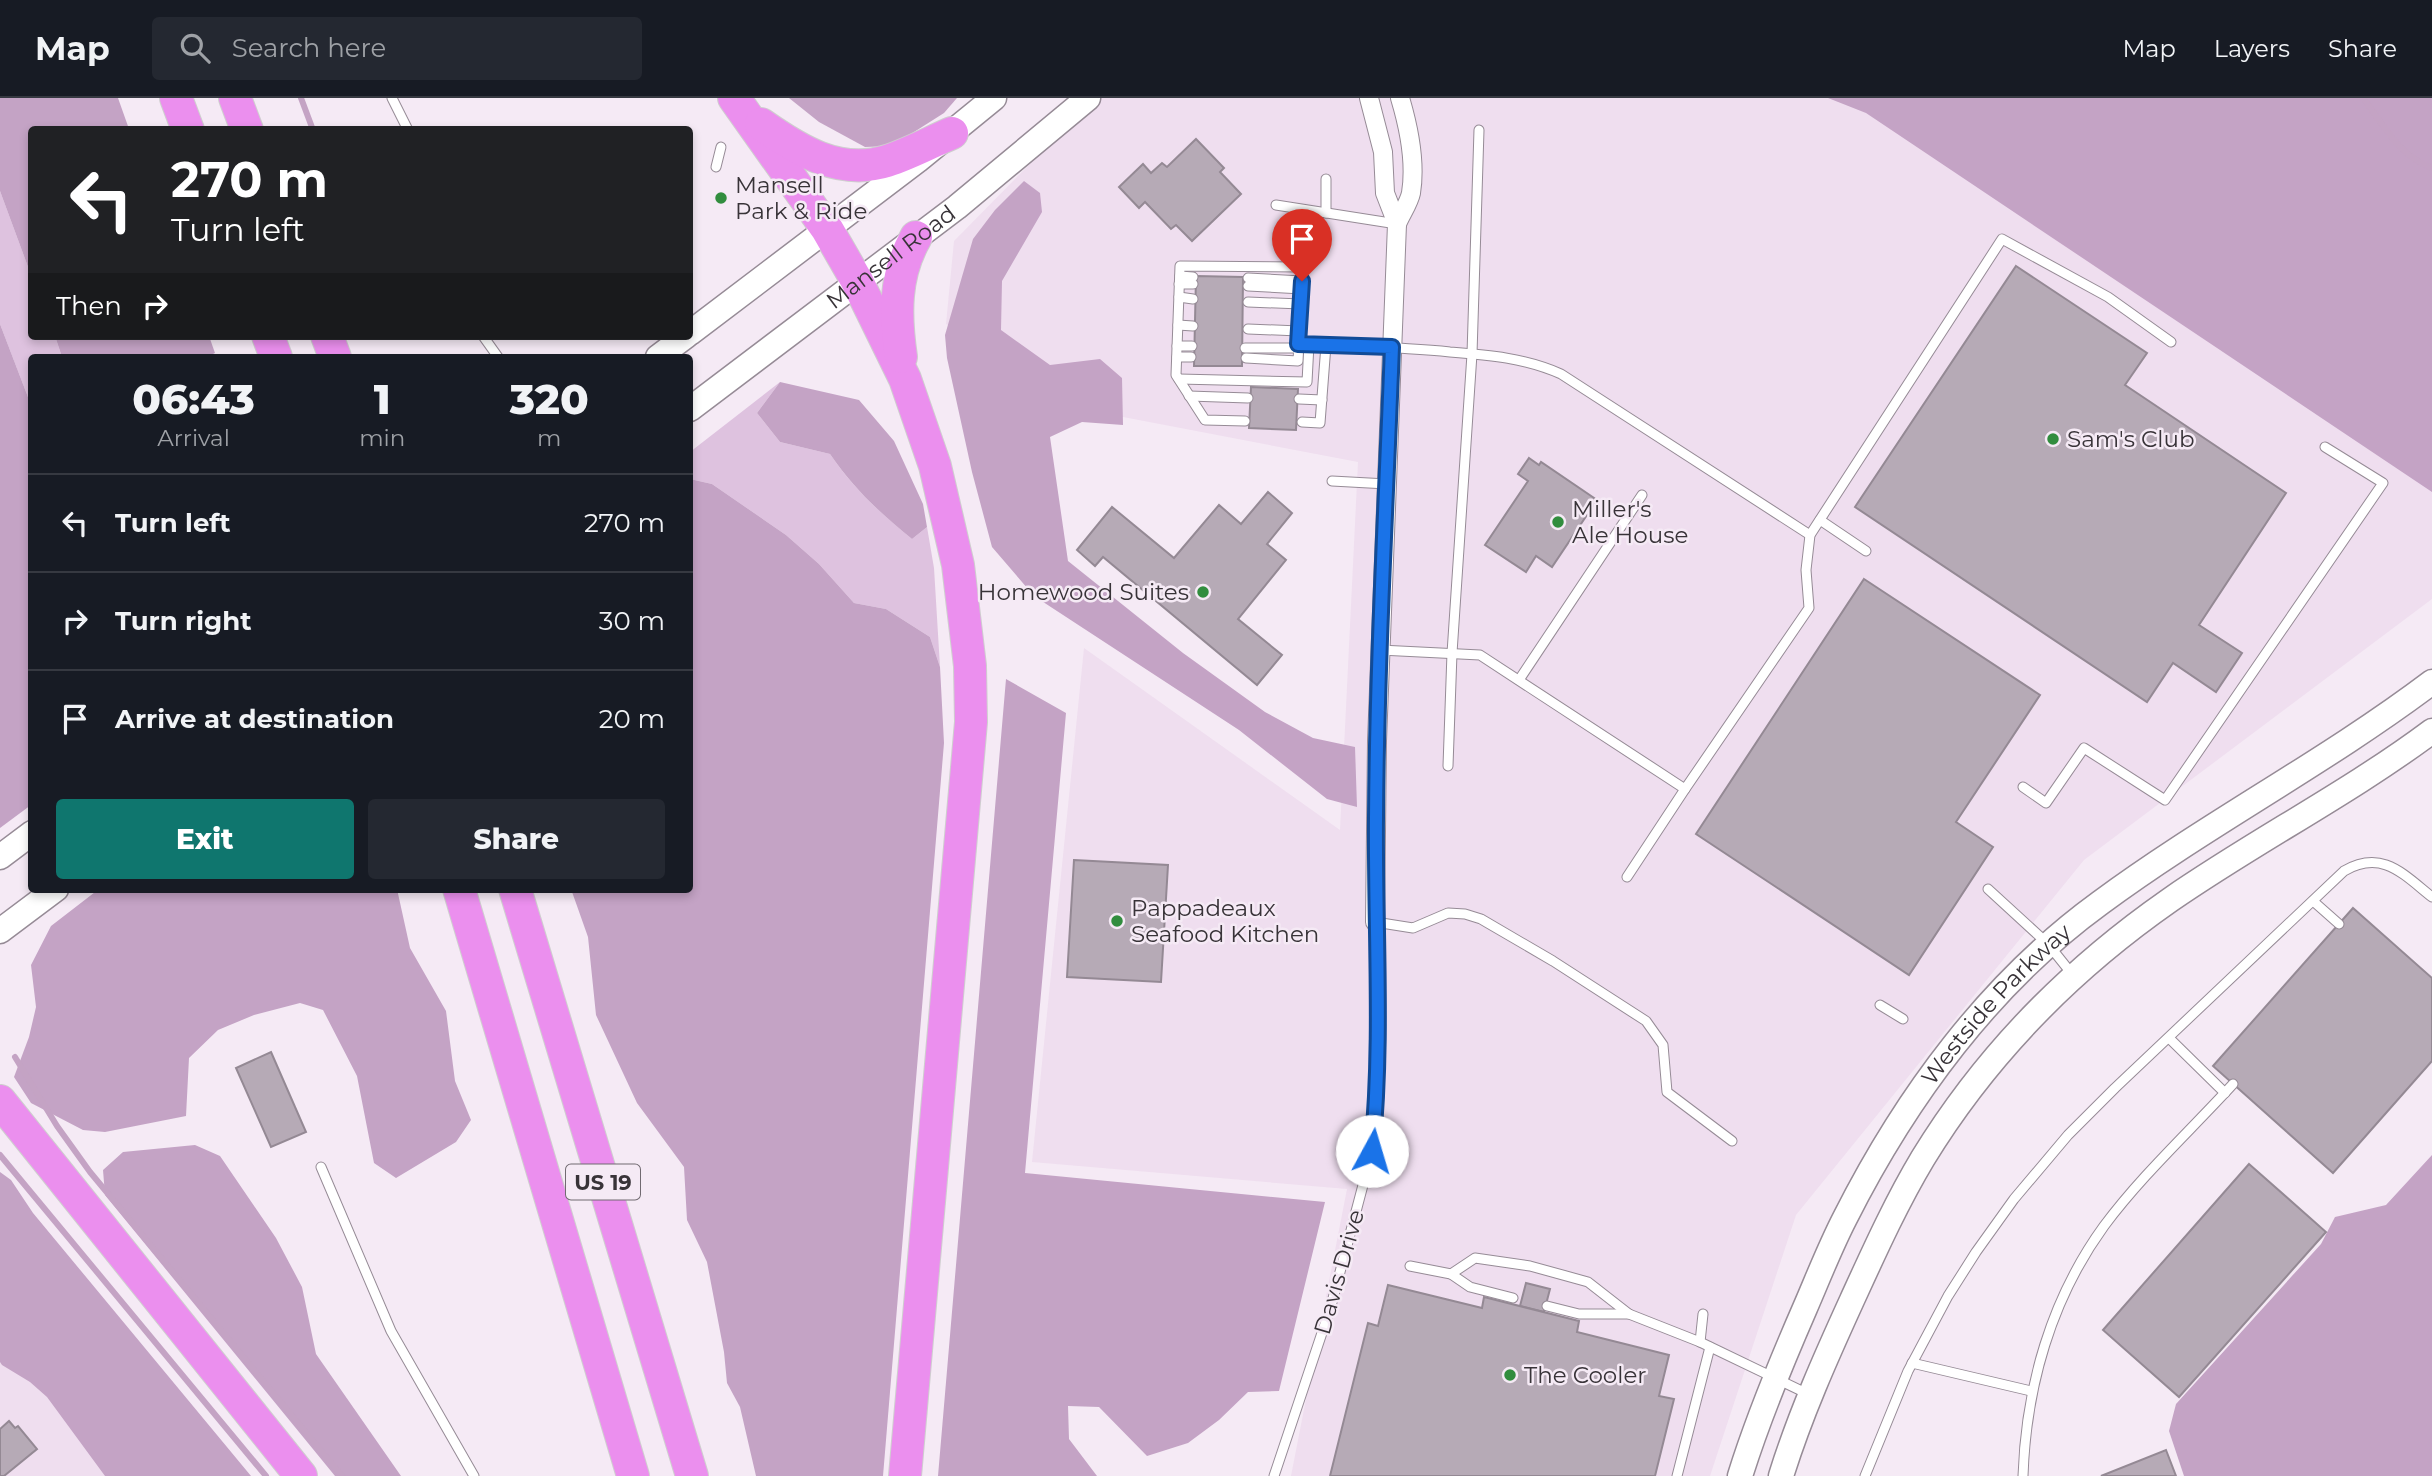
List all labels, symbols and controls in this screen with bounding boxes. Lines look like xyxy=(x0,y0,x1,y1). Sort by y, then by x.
search box xyxy=(152,17,642,80)
text: Map xyxy=(35,28,110,68)
icon: search xyxy=(176,29,214,67)
text: Search here xyxy=(232,32,386,64)
text: Map xyxy=(2122,34,2176,63)
text: Layers xyxy=(2214,34,2290,63)
text: Share xyxy=(2328,34,2397,63)
text: 270 m xyxy=(171,150,328,209)
icon: left xyxy=(56,154,147,245)
place label: Mansell Park & Ride xyxy=(735,171,867,225)
marker: Mansell Park & Ride xyxy=(713,190,729,206)
street label: Mansell Road xyxy=(821,199,961,315)
pin xyxy=(1272,209,1332,281)
text: Turn left xyxy=(171,210,305,249)
icon: arrive xyxy=(1283,220,1321,258)
icon: right xyxy=(136,287,174,325)
text: Then xyxy=(56,290,122,322)
text: 06:43 xyxy=(132,373,255,425)
text: 1 xyxy=(374,373,391,425)
text: 320 xyxy=(510,373,589,425)
text: Arrival xyxy=(157,424,230,452)
text: min xyxy=(359,424,405,452)
text: m xyxy=(537,424,561,452)
place label: Sam's Club xyxy=(2067,425,2195,453)
marker: Sam's Club xyxy=(2045,431,2061,447)
place label: Miller's Ale House xyxy=(1572,495,1688,549)
icon: left xyxy=(56,504,94,542)
text: Turn left xyxy=(115,507,231,539)
text: 270 m xyxy=(584,507,665,539)
marker: Miller's Ale House xyxy=(1550,514,1566,530)
place label: Homewood Suites xyxy=(978,578,1189,606)
marker: Homewood Suites xyxy=(1195,584,1211,600)
icon: right xyxy=(56,602,94,640)
text: Turn right xyxy=(115,605,251,637)
text: 30 m xyxy=(599,605,665,637)
icon: arrive xyxy=(56,700,94,738)
text: Arrive at destination xyxy=(115,703,394,735)
text: 20 m xyxy=(599,703,665,735)
button: Exit xyxy=(56,799,354,879)
button: Share xyxy=(368,799,665,879)
place label: Pappadeaux Seafood Kitchen xyxy=(1131,894,1319,948)
marker: Pappadeaux Seafood Kitchen xyxy=(1109,913,1125,929)
street label: Westside Parkway xyxy=(1915,917,2077,1090)
position arrow xyxy=(1335,1114,1409,1188)
road number: US 19 xyxy=(566,1164,640,1200)
street label: Davis Drive xyxy=(1308,1206,1370,1338)
place label: The Cooler xyxy=(1524,1361,1647,1389)
marker: The Cooler xyxy=(1502,1367,1518,1383)

